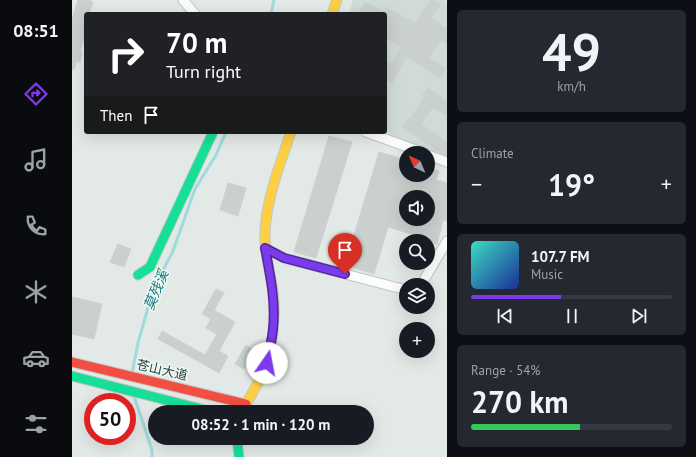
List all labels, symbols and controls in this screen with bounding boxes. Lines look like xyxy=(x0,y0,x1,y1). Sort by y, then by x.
text: 49 xyxy=(542,18,601,85)
text: 08:51 xyxy=(13,19,59,42)
text: 70 m xyxy=(166,24,227,61)
icon: right xyxy=(100,28,152,80)
text: Turn right xyxy=(166,60,241,83)
text: km/h xyxy=(557,78,586,95)
icon: directions xyxy=(22,80,50,108)
icon: arrive xyxy=(140,104,162,126)
text: Then xyxy=(100,106,132,125)
text: Climate xyxy=(471,145,514,162)
icon: music xyxy=(22,146,50,174)
north arrow xyxy=(399,146,435,182)
map controls xyxy=(399,146,435,358)
text: 19° xyxy=(548,165,595,204)
text: − xyxy=(471,170,482,198)
text: + xyxy=(661,170,672,198)
button: sound xyxy=(399,190,435,226)
icon: phone xyxy=(22,212,50,240)
pin xyxy=(328,233,362,274)
button: search xyxy=(399,234,435,270)
icon: arrive xyxy=(334,239,356,261)
text: 107.7 FM xyxy=(531,247,590,266)
water label: 莫残溪 xyxy=(140,265,173,313)
text: Music xyxy=(531,266,563,283)
icon: climate xyxy=(22,278,50,306)
button: layers xyxy=(399,278,435,314)
icon: previous xyxy=(494,305,516,327)
icon: pause xyxy=(561,305,583,327)
icon: next xyxy=(628,305,650,327)
button: + xyxy=(399,322,435,358)
position arrow xyxy=(246,342,288,384)
icon: car xyxy=(22,344,50,372)
street label: 苍山大道 xyxy=(135,356,189,384)
text: Range · 54% xyxy=(471,362,540,379)
text: 270 km xyxy=(471,382,569,421)
speed limit sign: 50 xyxy=(84,393,136,445)
icon: filters xyxy=(22,410,50,438)
text: 08:52 · 1 min · 120 m xyxy=(192,415,330,434)

